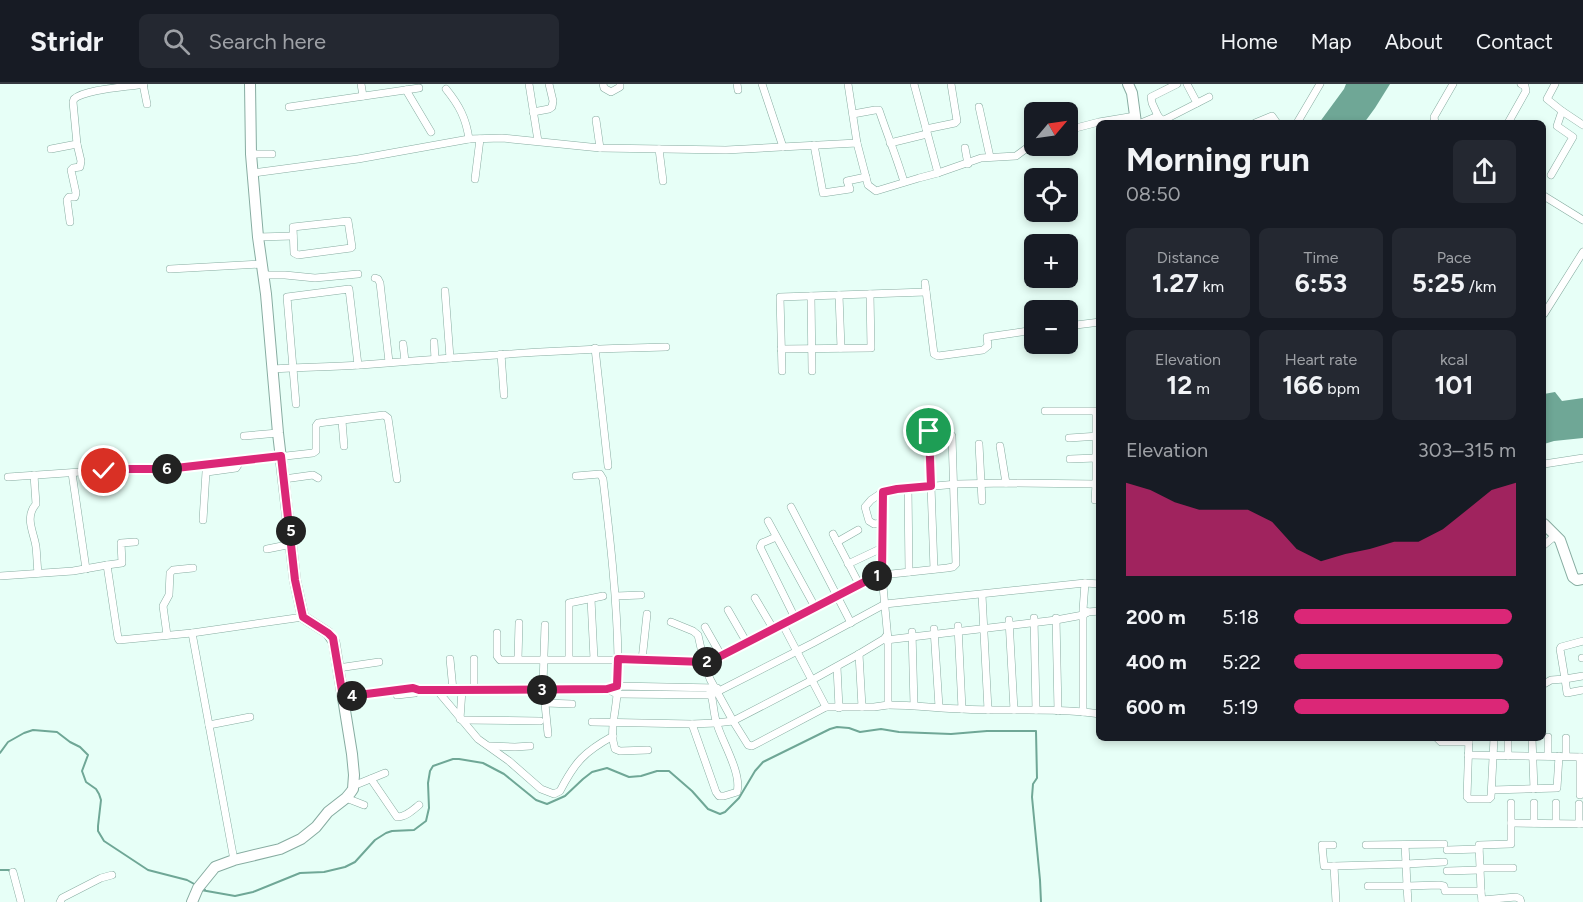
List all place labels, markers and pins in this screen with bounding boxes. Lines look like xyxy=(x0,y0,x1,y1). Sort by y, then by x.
pin xyxy=(903,405,954,456)
pin xyxy=(78,445,129,496)
pin: 6 xyxy=(152,454,182,484)
pin: 5 xyxy=(276,516,306,546)
pin: 1 xyxy=(862,561,892,591)
pin: 2 xyxy=(692,647,722,677)
pin: 3 xyxy=(527,675,557,705)
pin: 4 xyxy=(337,681,367,711)

